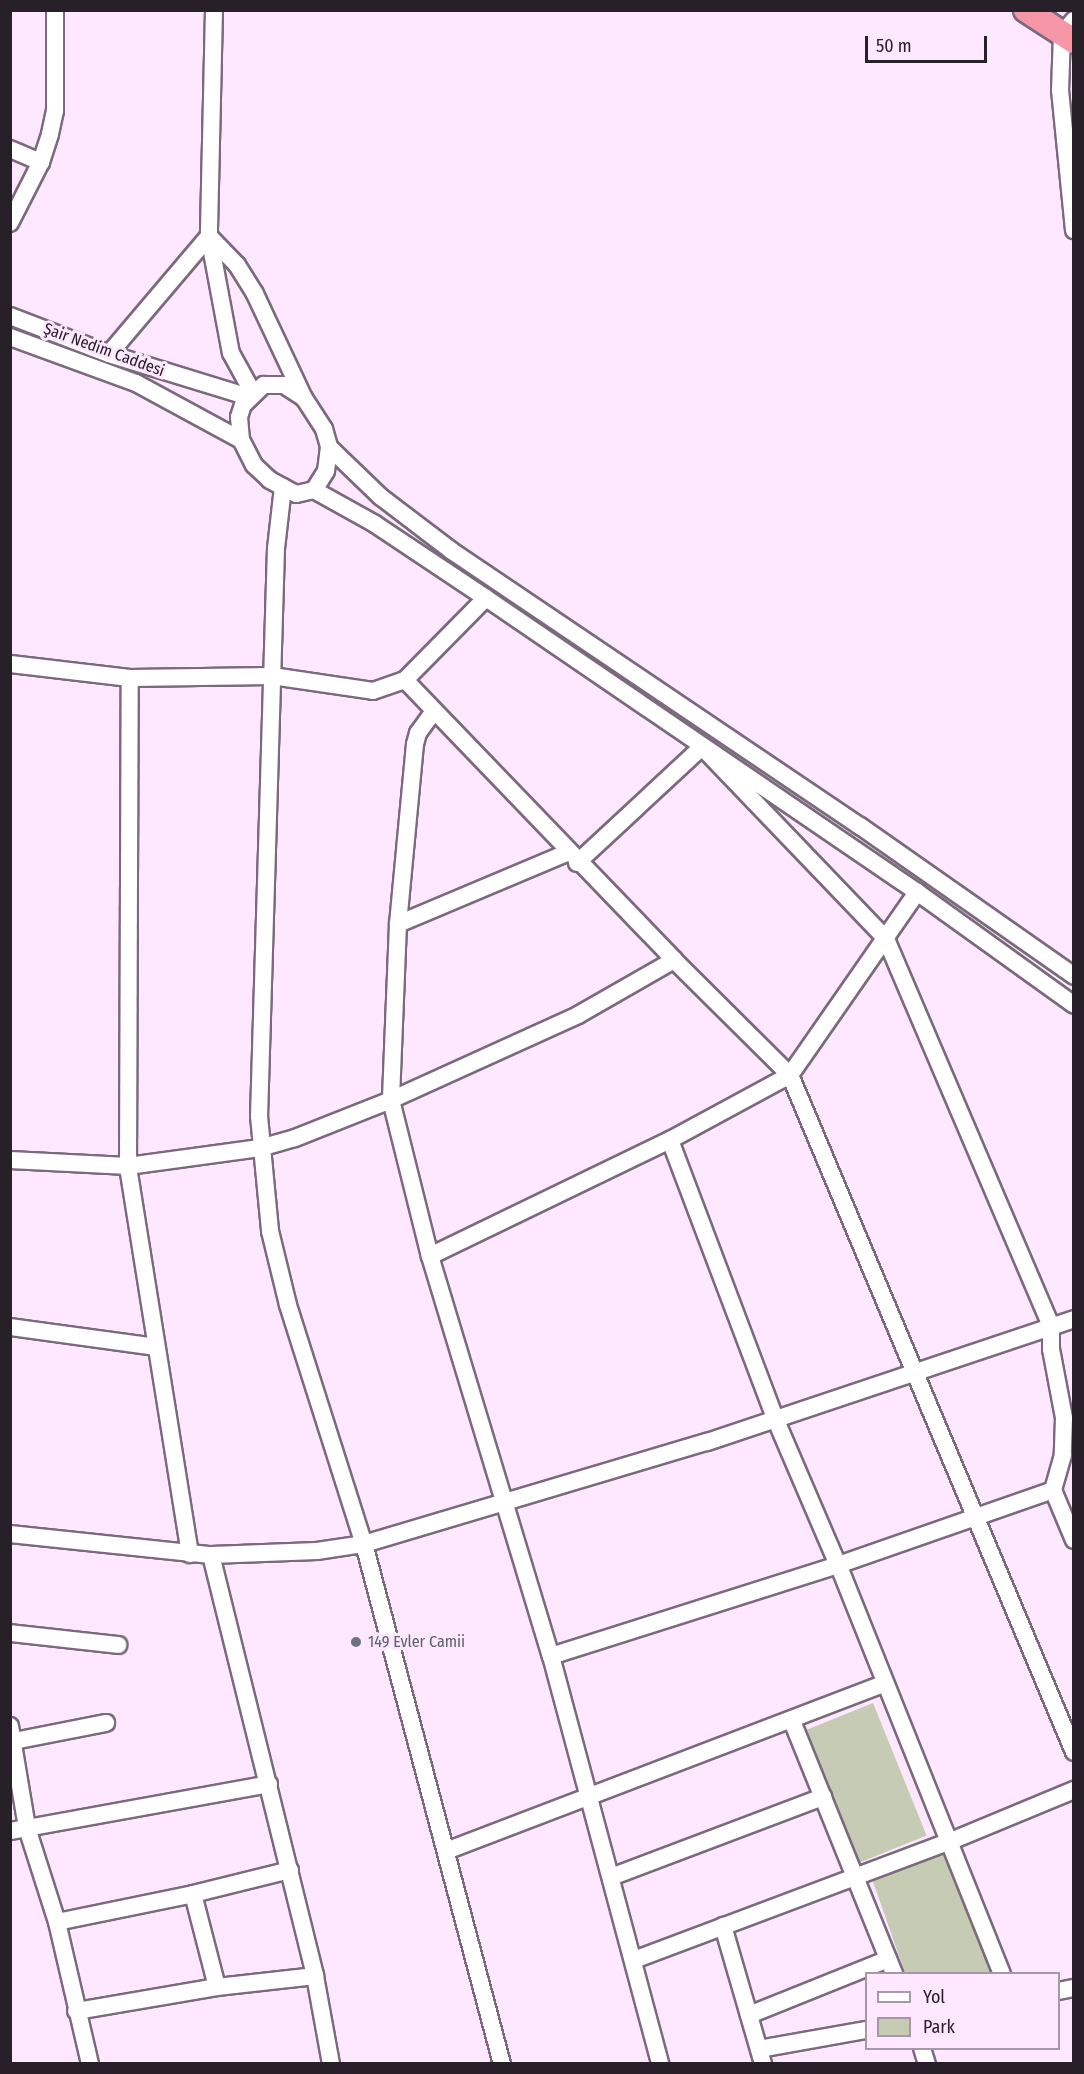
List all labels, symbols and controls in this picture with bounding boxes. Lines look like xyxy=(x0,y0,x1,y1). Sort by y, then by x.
scale bar xyxy=(868,24,990,62)
text: 50 m xyxy=(876,35,912,57)
street label: Şair Nedim Caddesi xyxy=(41,319,167,381)
place label: 149 Evler Camii xyxy=(368,1632,465,1652)
marker: 149 Evler Camii xyxy=(349,1635,363,1649)
legend xyxy=(865,1972,1060,2050)
text: Yol xyxy=(923,1986,945,2008)
text: Park xyxy=(923,2016,955,2038)

